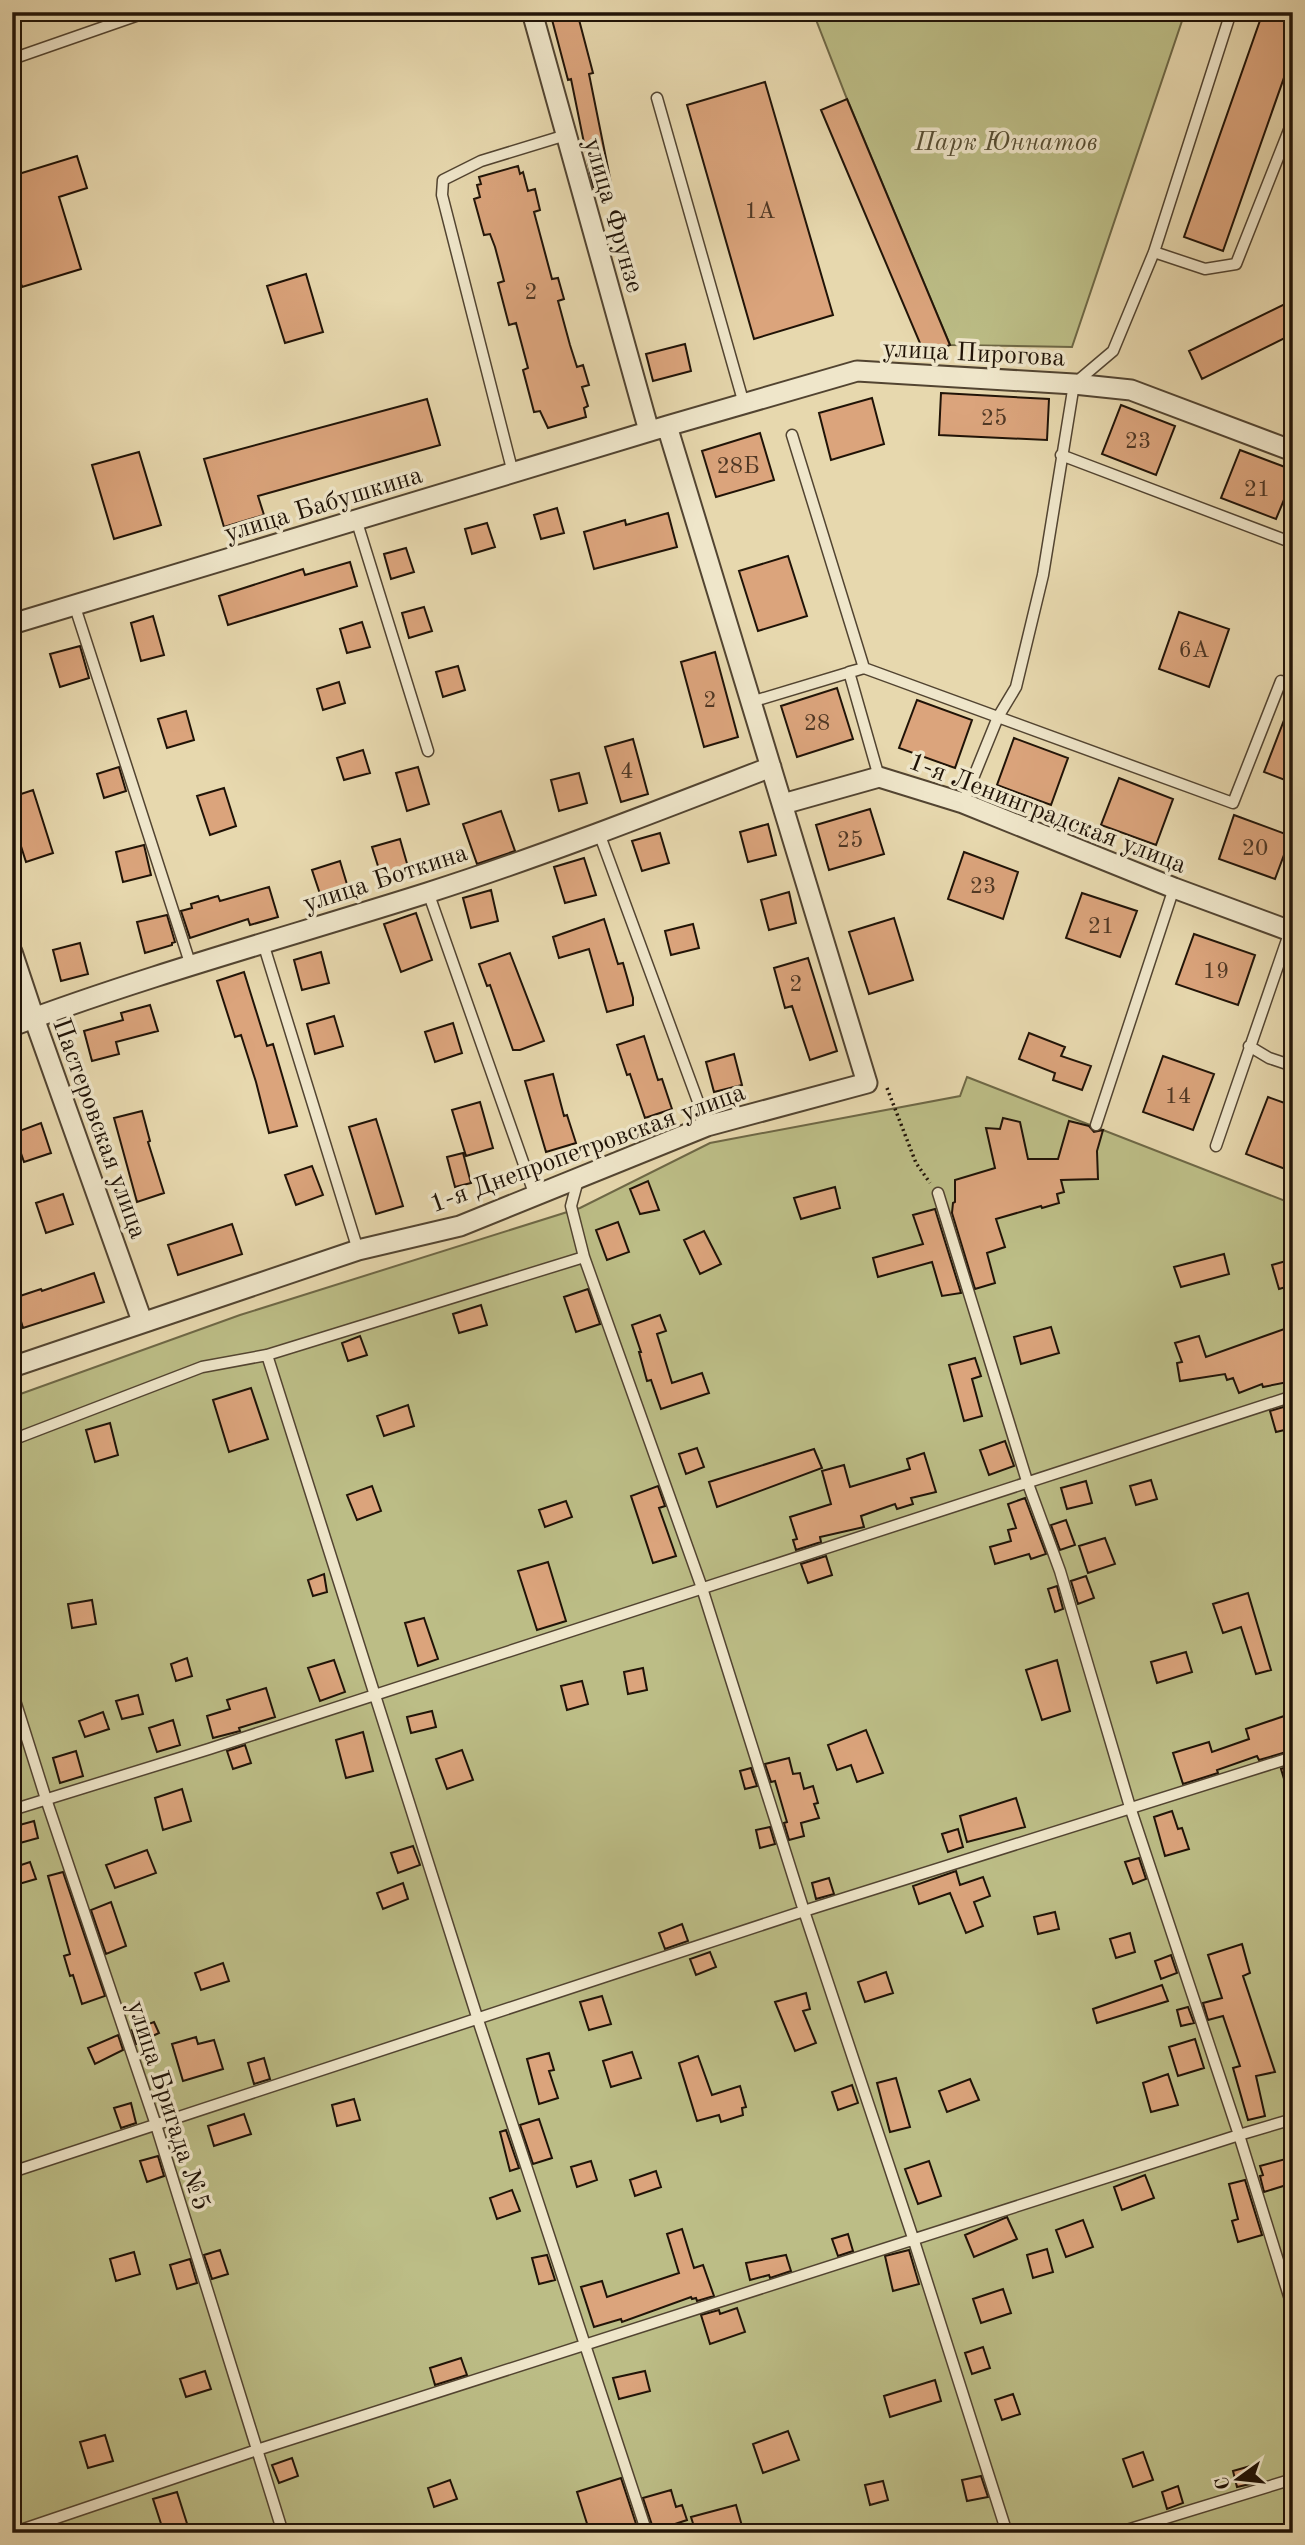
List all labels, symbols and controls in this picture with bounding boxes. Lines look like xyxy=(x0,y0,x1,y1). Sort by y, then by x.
park label: Парк Юннатов xyxy=(913,130,1098,156)
street label: улица Фрунзе xyxy=(579,135,648,296)
house number: 1А xyxy=(745,200,776,223)
house number: 2 xyxy=(524,281,538,304)
street label: улица Пирогова xyxy=(882,336,1066,372)
house number: 25 xyxy=(981,407,1007,430)
house number: 23 xyxy=(1125,430,1151,453)
house number: 28Б xyxy=(717,455,759,478)
street label: улица Бабушкина xyxy=(221,462,426,547)
house number: 21 xyxy=(1244,478,1270,501)
house number: 6А xyxy=(1179,639,1210,662)
house number: 2 xyxy=(703,689,717,712)
house number: 28 xyxy=(804,712,830,735)
street label: 1-я Ленинградская улица xyxy=(905,749,1190,879)
house number: 4 xyxy=(620,760,634,783)
house number: 25 xyxy=(837,829,863,852)
house number: 20 xyxy=(1242,837,1268,860)
street label: улица Боткина xyxy=(300,840,471,918)
house number: 23 xyxy=(970,875,996,898)
house number: 21 xyxy=(1088,915,1114,938)
house number: 19 xyxy=(1203,960,1229,983)
house number: 2 xyxy=(789,973,803,996)
street label: Пастеровская улица xyxy=(47,1015,151,1242)
street label: 1-я Днепропетровская улица xyxy=(427,1080,749,1218)
house number: 14 xyxy=(1165,1085,1191,1108)
street label: улица Бригада №5 xyxy=(122,1998,214,2214)
north arrow xyxy=(1204,2444,1274,2514)
text: С xyxy=(1213,2474,1235,2491)

